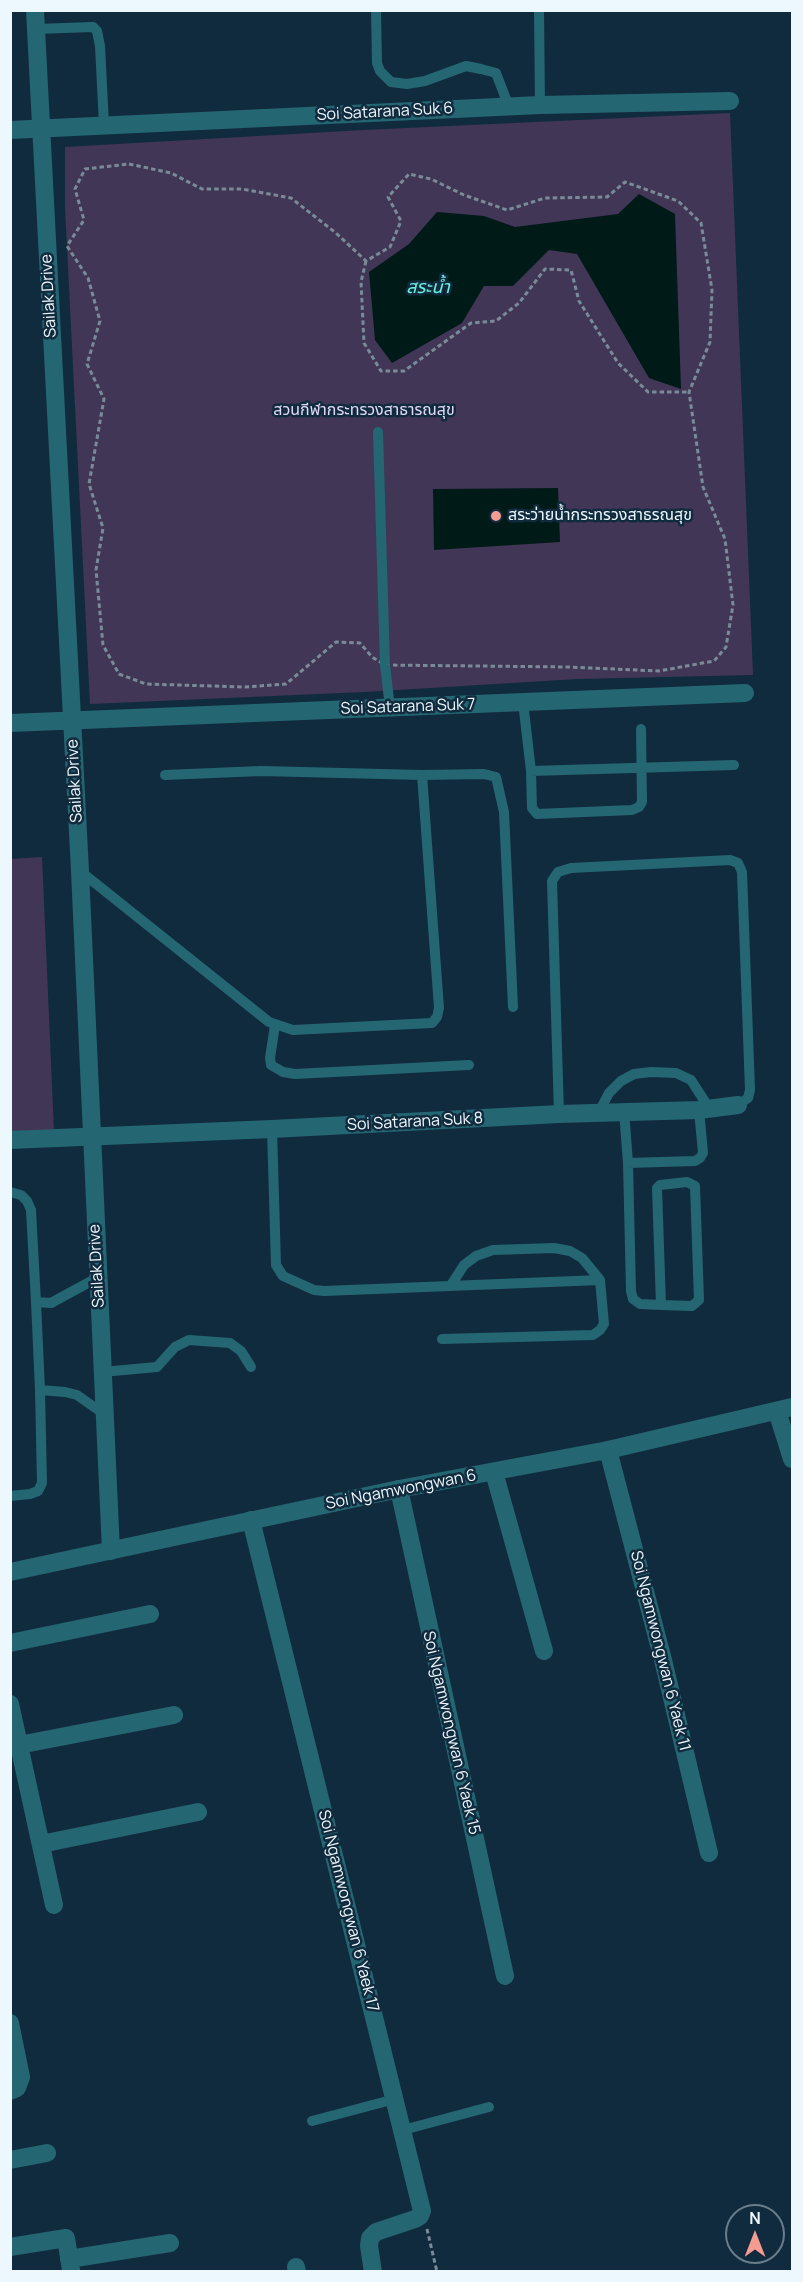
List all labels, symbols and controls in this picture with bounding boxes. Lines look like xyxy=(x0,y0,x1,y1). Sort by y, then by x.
street label: Soi Satarana Suk 6 xyxy=(316,99,454,125)
street label: Sailak Drive xyxy=(37,254,61,338)
water label: สระน้ำ xyxy=(406,277,450,299)
park label: สวนกีฬากระทรวงสาธารณสุข xyxy=(273,401,455,421)
place label: สระว่ายน้ำกระทรวงสาธรณสุข xyxy=(508,506,692,526)
marker: สระว่ายน้ำกระทรวงสาธรณสุข xyxy=(489,509,503,523)
street label: Soi Satarana Suk 7 xyxy=(340,695,476,719)
street label: Sailak Drive xyxy=(63,739,87,823)
street label: Soi Satarana Suk 8 xyxy=(347,1109,483,1135)
street label: Sailak Drive xyxy=(85,1224,109,1308)
street label: Soi Ngamwongwan 6 xyxy=(324,1466,478,1514)
street label: Soi Ngamwongwan 6 Yaek 11 xyxy=(626,1549,694,1753)
street label: Soi Ngamwongwan 6 Yaek 15 xyxy=(418,1629,484,1837)
street label: Soi Ngamwongwan 6 Yaek 17 xyxy=(314,1808,382,2014)
north arrow xyxy=(725,2204,785,2264)
text: N xyxy=(749,2207,761,2229)

